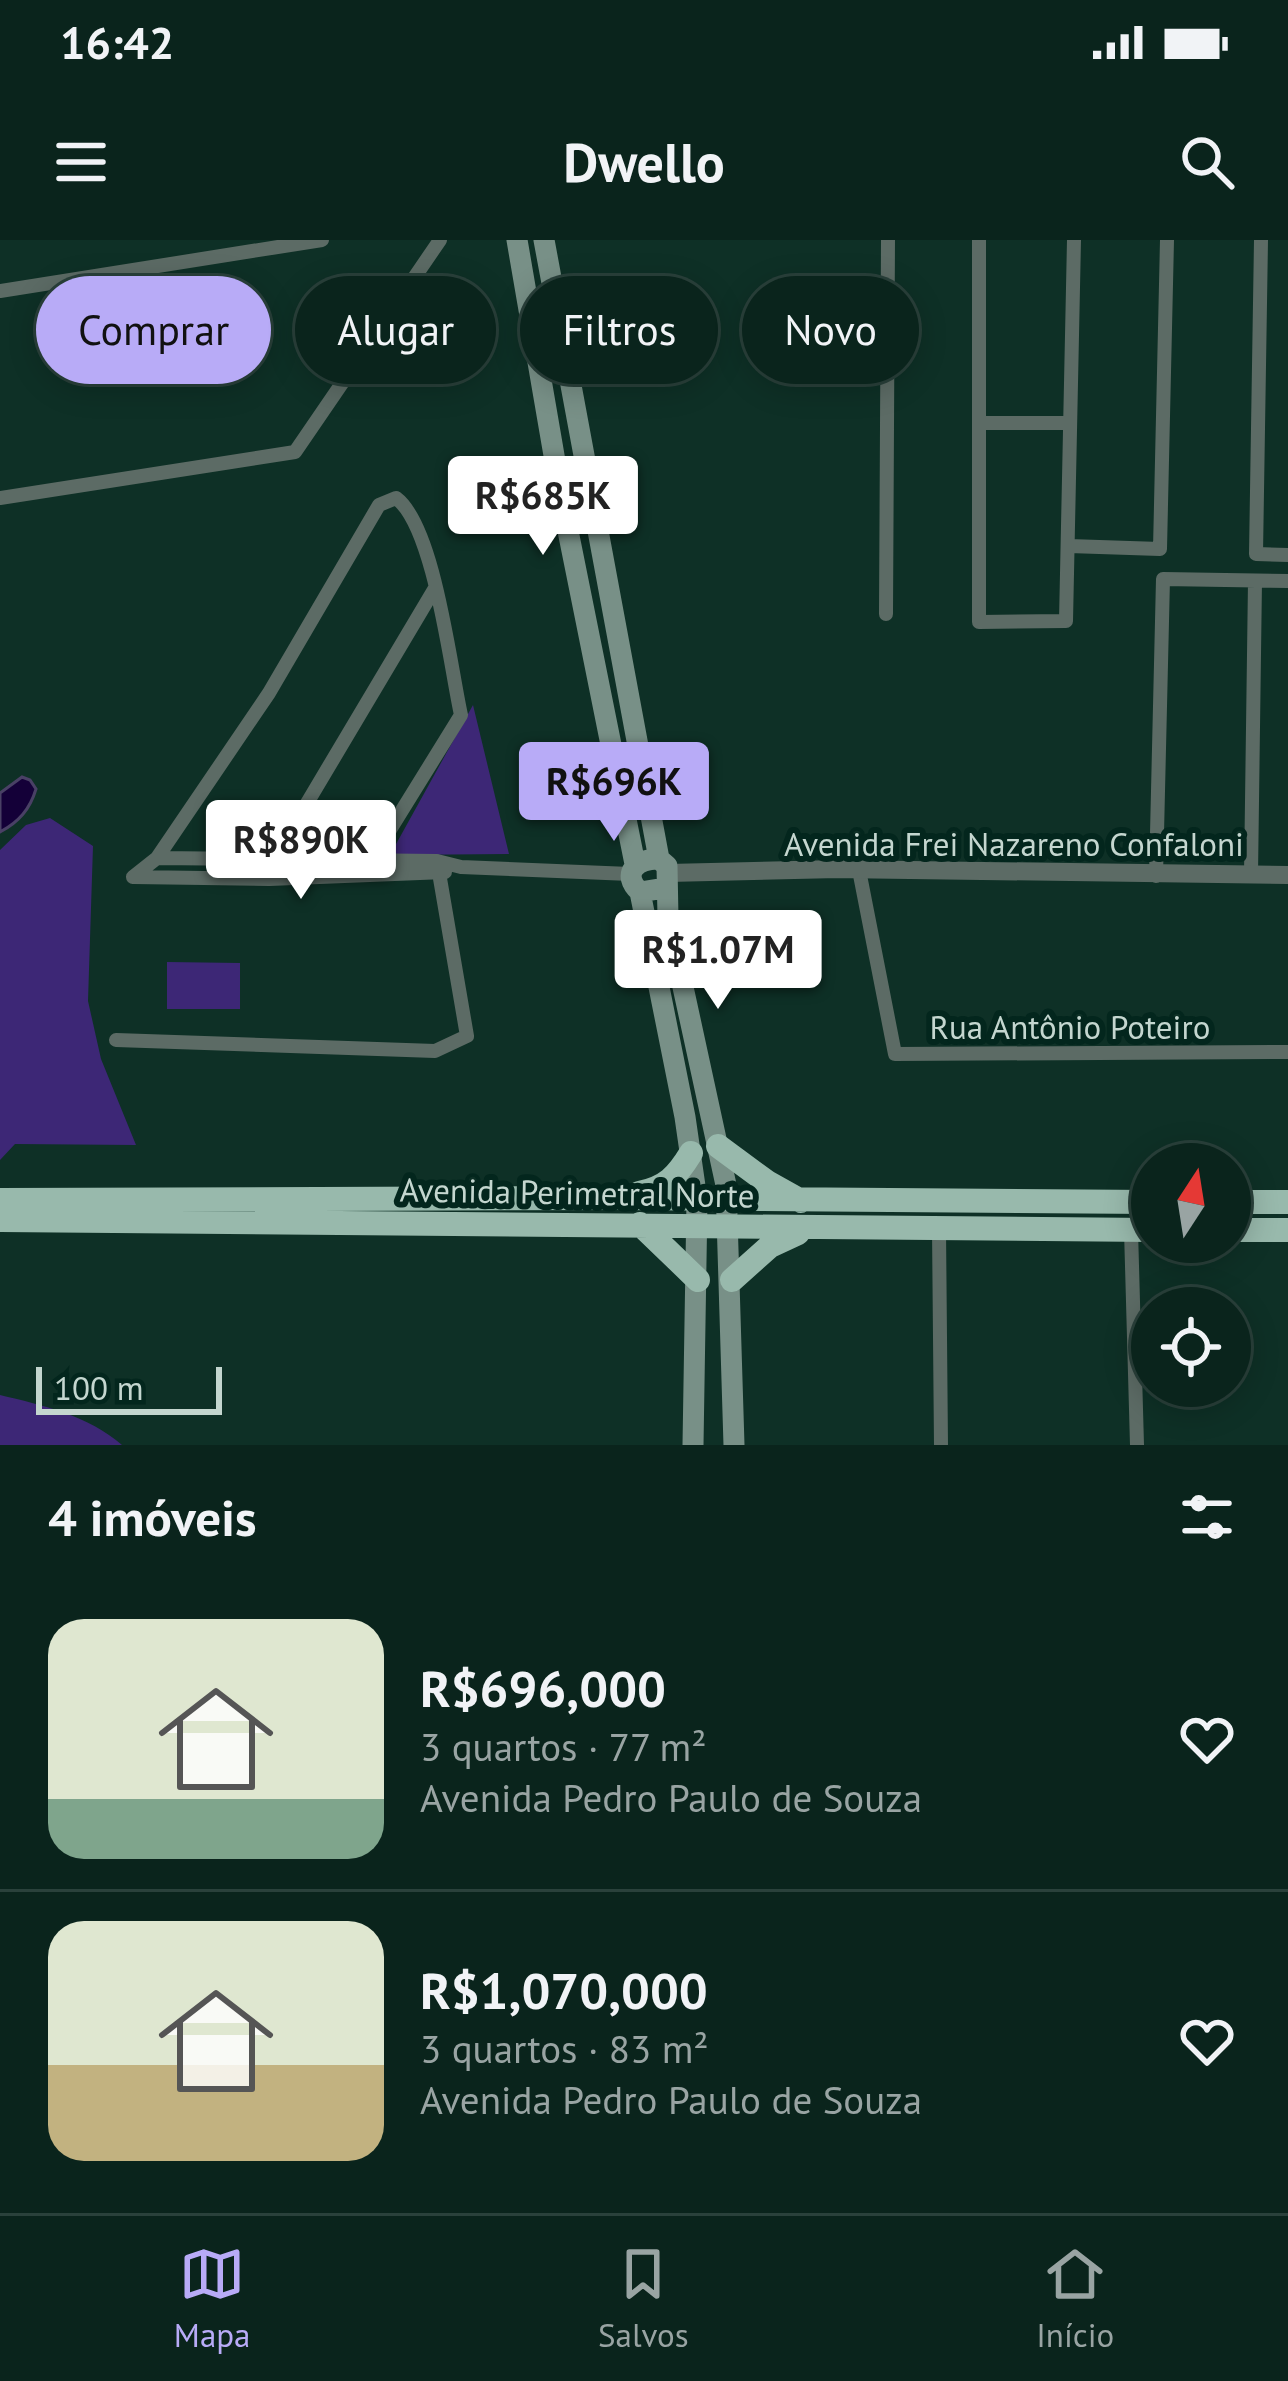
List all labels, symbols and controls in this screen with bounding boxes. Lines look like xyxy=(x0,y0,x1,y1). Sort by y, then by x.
text: 16:42 xyxy=(60,13,174,71)
text: Dwello xyxy=(563,127,725,197)
icon: menu xyxy=(48,129,114,195)
icon: search xyxy=(1174,129,1240,195)
chip: Comprar xyxy=(36,276,271,384)
chip: Alugar xyxy=(295,276,496,384)
chip: Filtros xyxy=(520,276,718,384)
chip: Novo xyxy=(742,276,919,384)
pin: R$685K xyxy=(445,456,641,558)
text: R$685K xyxy=(475,469,611,520)
pin: R$696K xyxy=(516,742,712,844)
text: R$696K xyxy=(546,755,682,806)
pin: R$890K xyxy=(203,800,399,902)
text: R$890K xyxy=(233,813,369,864)
street label: Avenida Frei Nazareno Confaloni xyxy=(784,822,1244,865)
pin: R$1.07M xyxy=(607,910,829,1012)
text: R$1.07M xyxy=(642,923,794,974)
street label: Rua Antônio Poteiro xyxy=(930,1005,1210,1048)
north arrow xyxy=(1131,1143,1251,1263)
map controls xyxy=(1131,1143,1251,1407)
street label: Avenida Perimetral Norte xyxy=(399,1167,755,1217)
button: locate xyxy=(1131,1287,1251,1407)
scale bar xyxy=(36,1361,222,1414)
text: 100 m xyxy=(54,1366,144,1409)
text: 4 imóveis xyxy=(48,1484,257,1550)
icon: filters xyxy=(1174,1484,1240,1550)
text: R$696,000 xyxy=(420,1655,666,1721)
icon: home xyxy=(144,1667,288,1811)
icon: heart xyxy=(1174,1706,1240,1772)
text: 3 quartos · 77 m² xyxy=(420,1721,707,1772)
text: Avenida Pedro Paulo de Souza xyxy=(420,1772,922,1823)
text: R$1,070,000 xyxy=(420,1957,708,2023)
icon: home xyxy=(144,1969,288,2113)
icon: heart xyxy=(1174,2008,1240,2074)
text: 3 quartos · 83 m² xyxy=(420,2023,709,2074)
text: Avenida Pedro Paulo de Souza xyxy=(420,2074,922,2125)
tab: Mapa xyxy=(174,2241,250,2356)
tab: Salvos xyxy=(598,2241,689,2356)
tab: Início xyxy=(1036,2241,1114,2356)

